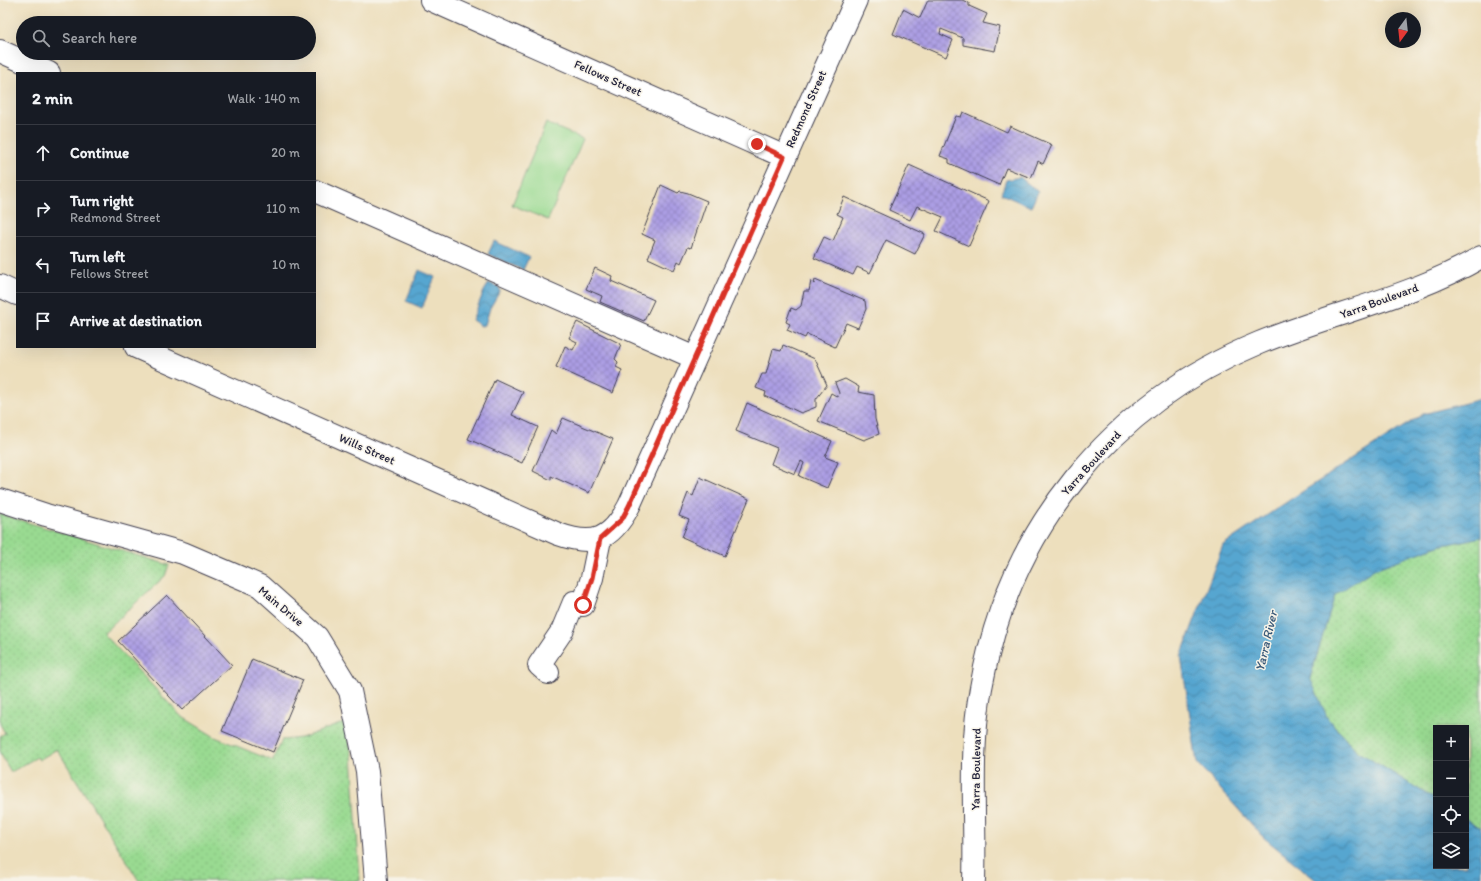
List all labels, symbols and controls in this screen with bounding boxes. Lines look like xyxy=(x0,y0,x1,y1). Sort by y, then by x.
north arrow xyxy=(1385,12,1421,48)
search box xyxy=(16,16,316,60)
icon: search xyxy=(30,27,52,49)
text: Search here xyxy=(62,29,137,47)
street label: Fellows Street xyxy=(572,57,644,99)
street label: Redmond Street xyxy=(783,68,830,150)
text: 2 min xyxy=(32,88,72,108)
text: Walk · 140 m xyxy=(228,91,300,106)
route end xyxy=(748,135,766,153)
icon: ahead xyxy=(32,142,54,164)
text: Continue xyxy=(70,144,129,162)
text: 20 m xyxy=(271,145,300,160)
text: Turn right xyxy=(70,192,134,210)
icon: right xyxy=(32,198,54,220)
text: 110 m xyxy=(266,201,300,216)
text: Redmond Street xyxy=(70,210,160,225)
text: Turn left xyxy=(70,248,125,266)
icon: left xyxy=(32,254,54,276)
text: 10 m xyxy=(272,257,300,272)
text: Fellows Street xyxy=(70,266,149,281)
street label: Yarra Boulevard xyxy=(1338,280,1421,322)
icon: arrive xyxy=(32,310,54,332)
text: Arrive at destination xyxy=(70,312,202,330)
street label: Yarra Boulevard xyxy=(1058,427,1124,498)
street label: Wills Street xyxy=(337,430,398,468)
street label: Main Drive xyxy=(256,583,307,629)
route start xyxy=(574,596,592,614)
water label: Yarra River xyxy=(1252,608,1281,673)
map controls xyxy=(1433,725,1469,869)
button: + xyxy=(1433,725,1469,761)
street label: Yarra Boulevard xyxy=(968,727,984,810)
button: − xyxy=(1433,761,1469,797)
button: locate xyxy=(1433,797,1469,833)
button: layers xyxy=(1433,833,1469,869)

